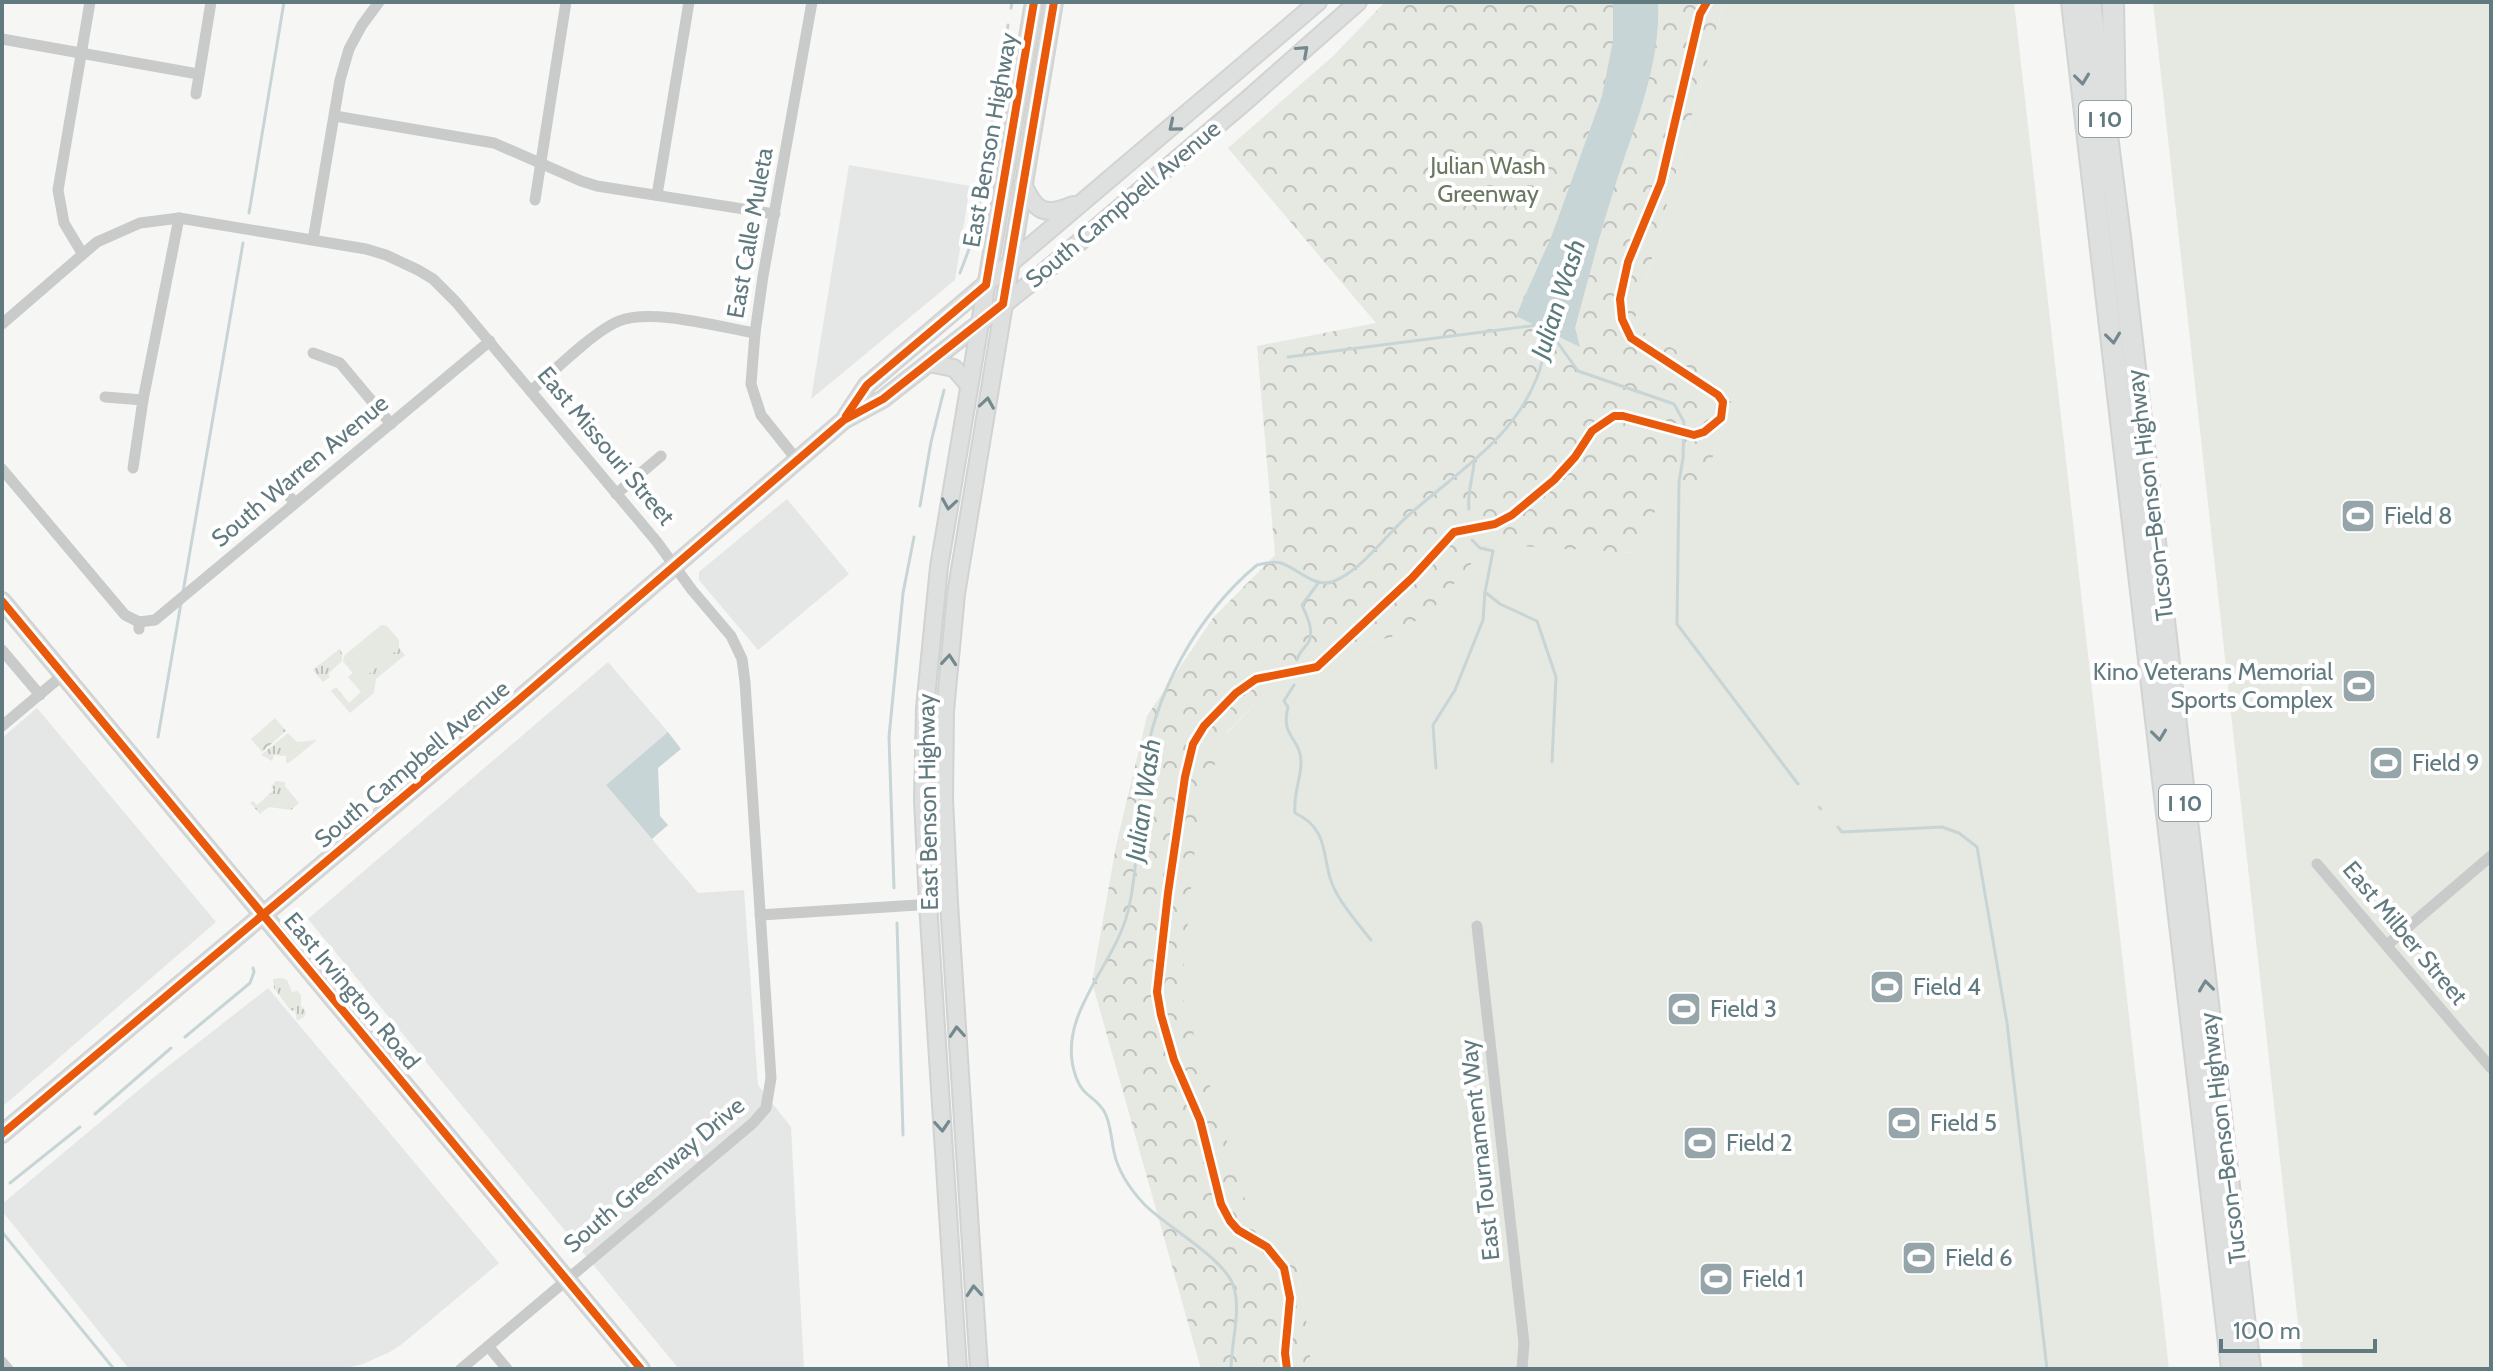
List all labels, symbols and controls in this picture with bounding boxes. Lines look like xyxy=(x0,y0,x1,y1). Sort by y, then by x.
street label: East Benson Highway xyxy=(956,30,1023,249)
one-way arrow xyxy=(1293,47,1308,61)
one-way arrow xyxy=(2073,72,2090,86)
road number: I 10 xyxy=(2079,101,2131,137)
street label: South Campbell Avenue xyxy=(1019,114,1226,294)
one-way arrow xyxy=(1169,116,1183,131)
street label: East Calle Muleta xyxy=(720,145,779,320)
park label: Julian Wash Greenway xyxy=(1429,151,1546,208)
water label: Julian Wash xyxy=(1523,235,1592,365)
one-way arrow xyxy=(2104,331,2121,344)
street label: East Missouri Street xyxy=(532,361,681,531)
street label: Tucson–Benson Highway xyxy=(2120,368,2179,622)
street label: South Warren Avenue xyxy=(205,388,394,553)
one-way arrow xyxy=(978,396,995,410)
sports icon: Field 8 xyxy=(2339,497,2377,535)
one-way arrow xyxy=(941,498,958,511)
place label: Field 8 xyxy=(2384,501,2453,530)
one-way arrow xyxy=(940,653,957,666)
place label: Kino Veterans Memorial Sports Complex xyxy=(2093,657,2334,714)
sports icon: Kino Veterans Memorial Sports Complex xyxy=(2340,667,2378,705)
street label: South Campbell Avenue xyxy=(308,674,515,854)
street label: East Benson Highway xyxy=(911,693,944,911)
one-way arrow xyxy=(2150,729,2167,742)
water label: Julian Wash xyxy=(1118,737,1167,865)
sports icon: Field 9 xyxy=(2367,744,2405,782)
place label: Field 9 xyxy=(2412,748,2480,777)
road number: I 10 xyxy=(2159,785,2211,821)
street label: East Milber Street xyxy=(2337,855,2474,1010)
street label: East Irvington Road xyxy=(278,906,427,1075)
sports icon: Field 4 xyxy=(1868,968,1906,1006)
place label: Field 4 xyxy=(1913,972,1981,1001)
one-way arrow xyxy=(2197,979,2214,992)
sports icon: Field 3 xyxy=(1665,990,1703,1028)
place label: Field 3 xyxy=(1710,994,1777,1023)
street label: Tucson–Benson Highway xyxy=(2193,1011,2252,1265)
one-way arrow xyxy=(949,1025,966,1038)
street label: East Tournament Way xyxy=(1453,1038,1506,1262)
street label: South Greenway Drive xyxy=(557,1091,750,1259)
sports icon: Field 5 xyxy=(1885,1104,1923,1142)
place label: Field 5 xyxy=(1930,1108,1997,1137)
one-way arrow xyxy=(934,1120,951,1133)
sports icon: Field 2 xyxy=(1681,1124,1719,1162)
place label: Field 2 xyxy=(1726,1128,1793,1157)
sports icon: Field 6 xyxy=(1900,1239,1938,1277)
place label: Field 6 xyxy=(1945,1243,2013,1272)
sports icon: Field 1 xyxy=(1697,1260,1735,1298)
place label: Field 1 xyxy=(1742,1264,1804,1293)
one-way arrow xyxy=(966,1284,983,1297)
scale bar xyxy=(2221,1303,2375,1353)
text: 100 m xyxy=(2233,1316,2301,1345)

